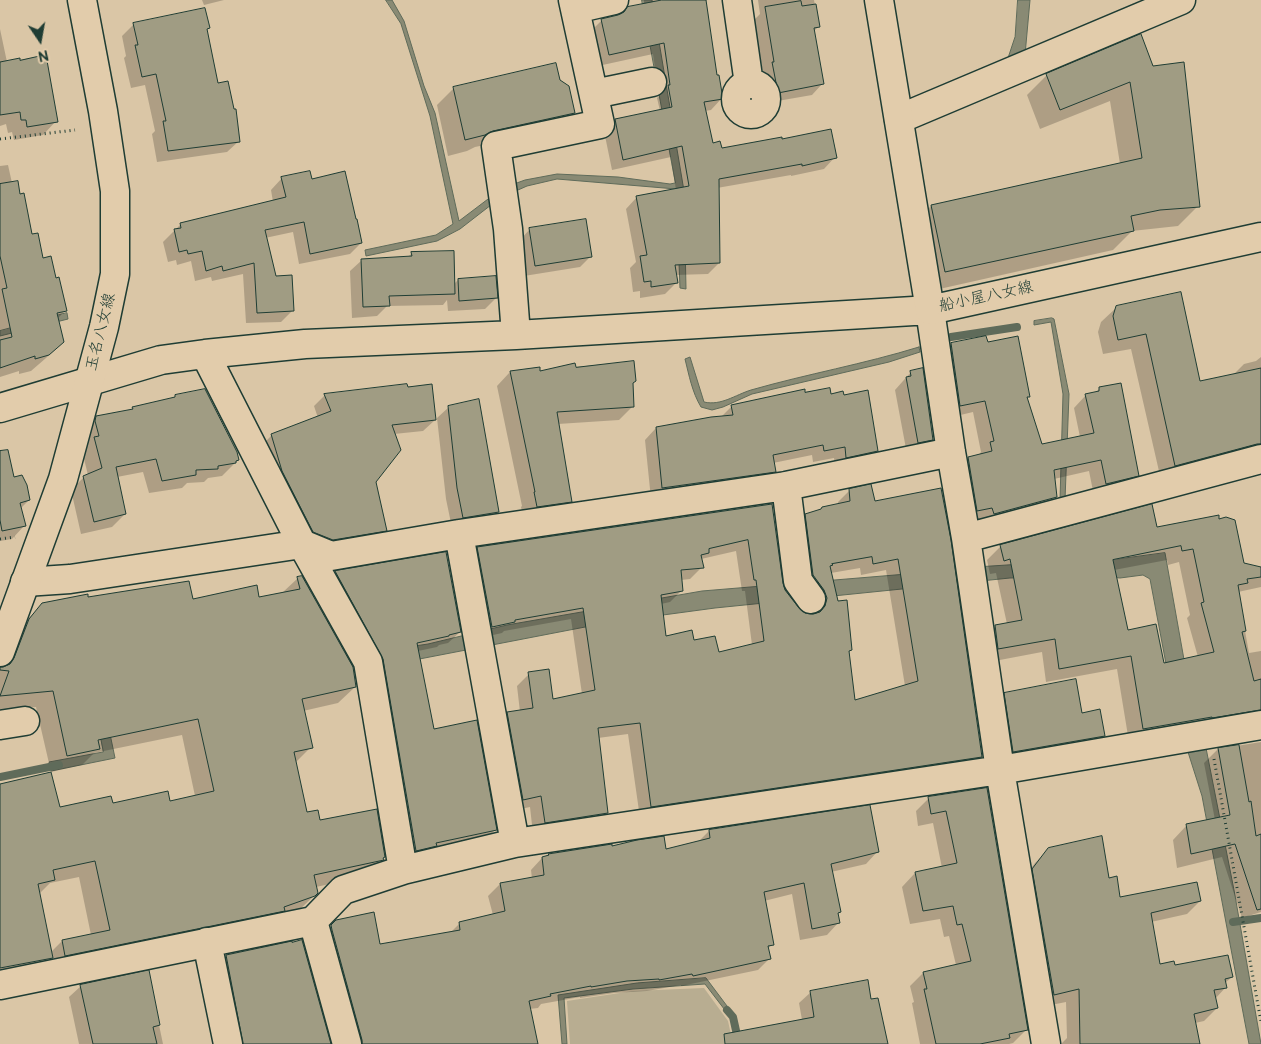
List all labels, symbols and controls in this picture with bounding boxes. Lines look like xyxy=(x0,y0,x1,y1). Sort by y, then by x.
north arrow xyxy=(15,15,65,65)
text: N xyxy=(36,46,50,65)
street label: 船小屋八女線 xyxy=(937,278,1035,316)
street label: 玉名八女線 xyxy=(82,291,120,373)

